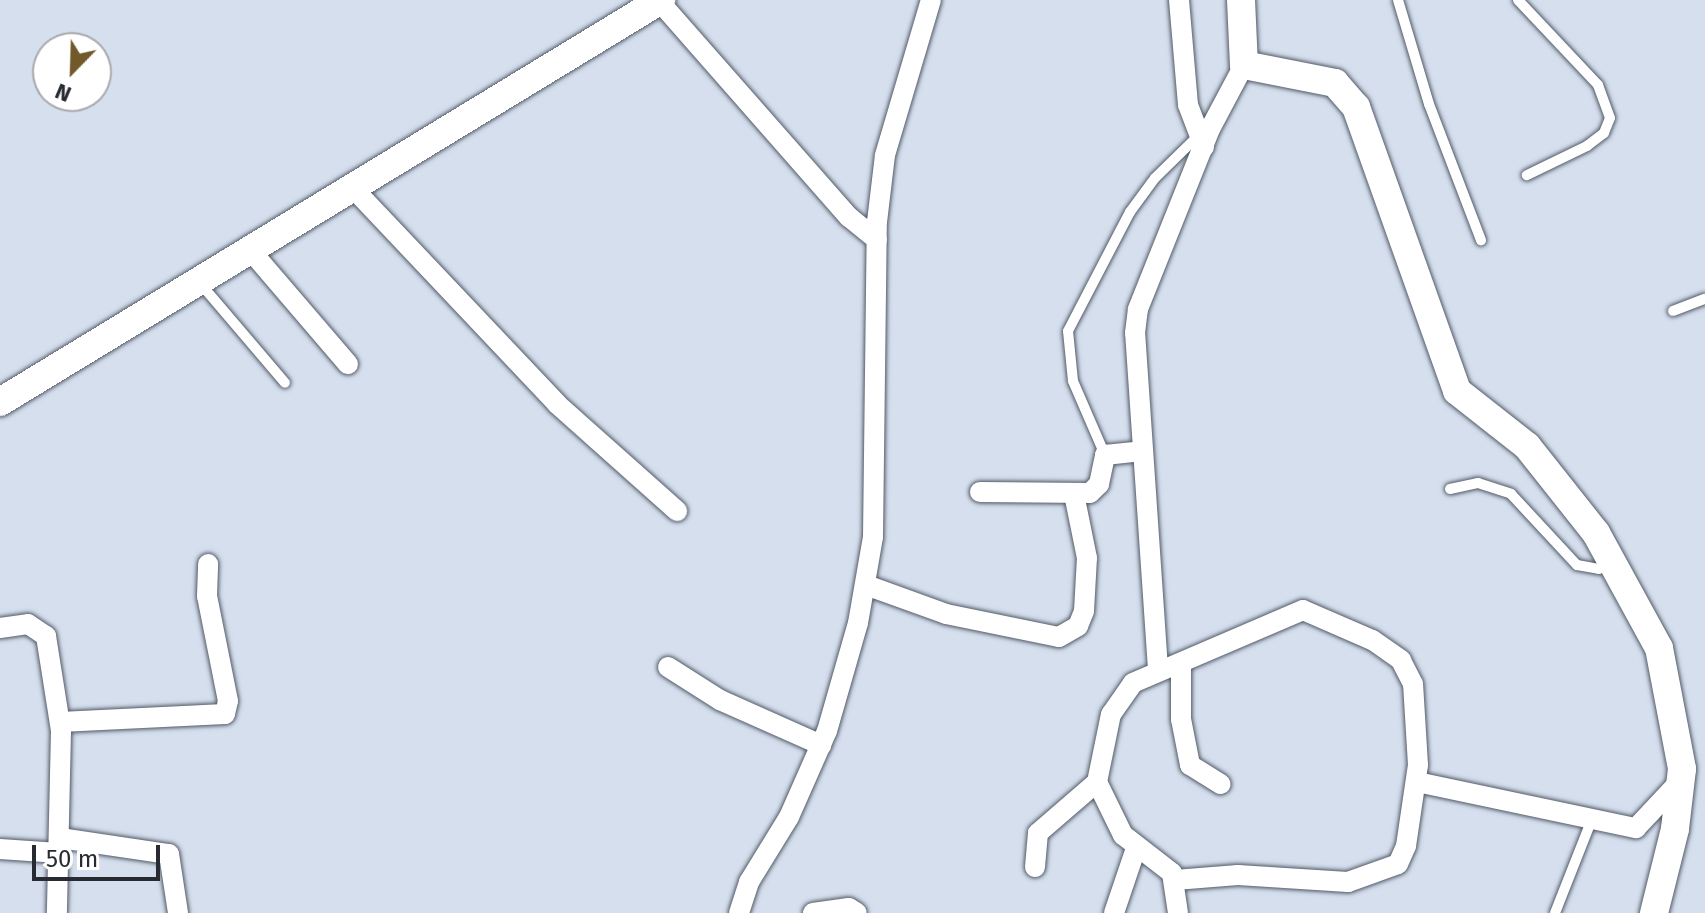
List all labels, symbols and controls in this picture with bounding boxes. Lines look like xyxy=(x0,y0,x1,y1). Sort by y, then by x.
north arrow xyxy=(32,32,112,112)
text: N xyxy=(51,77,75,108)
scale bar xyxy=(36,829,164,879)
text: 50 m xyxy=(46,845,98,873)

